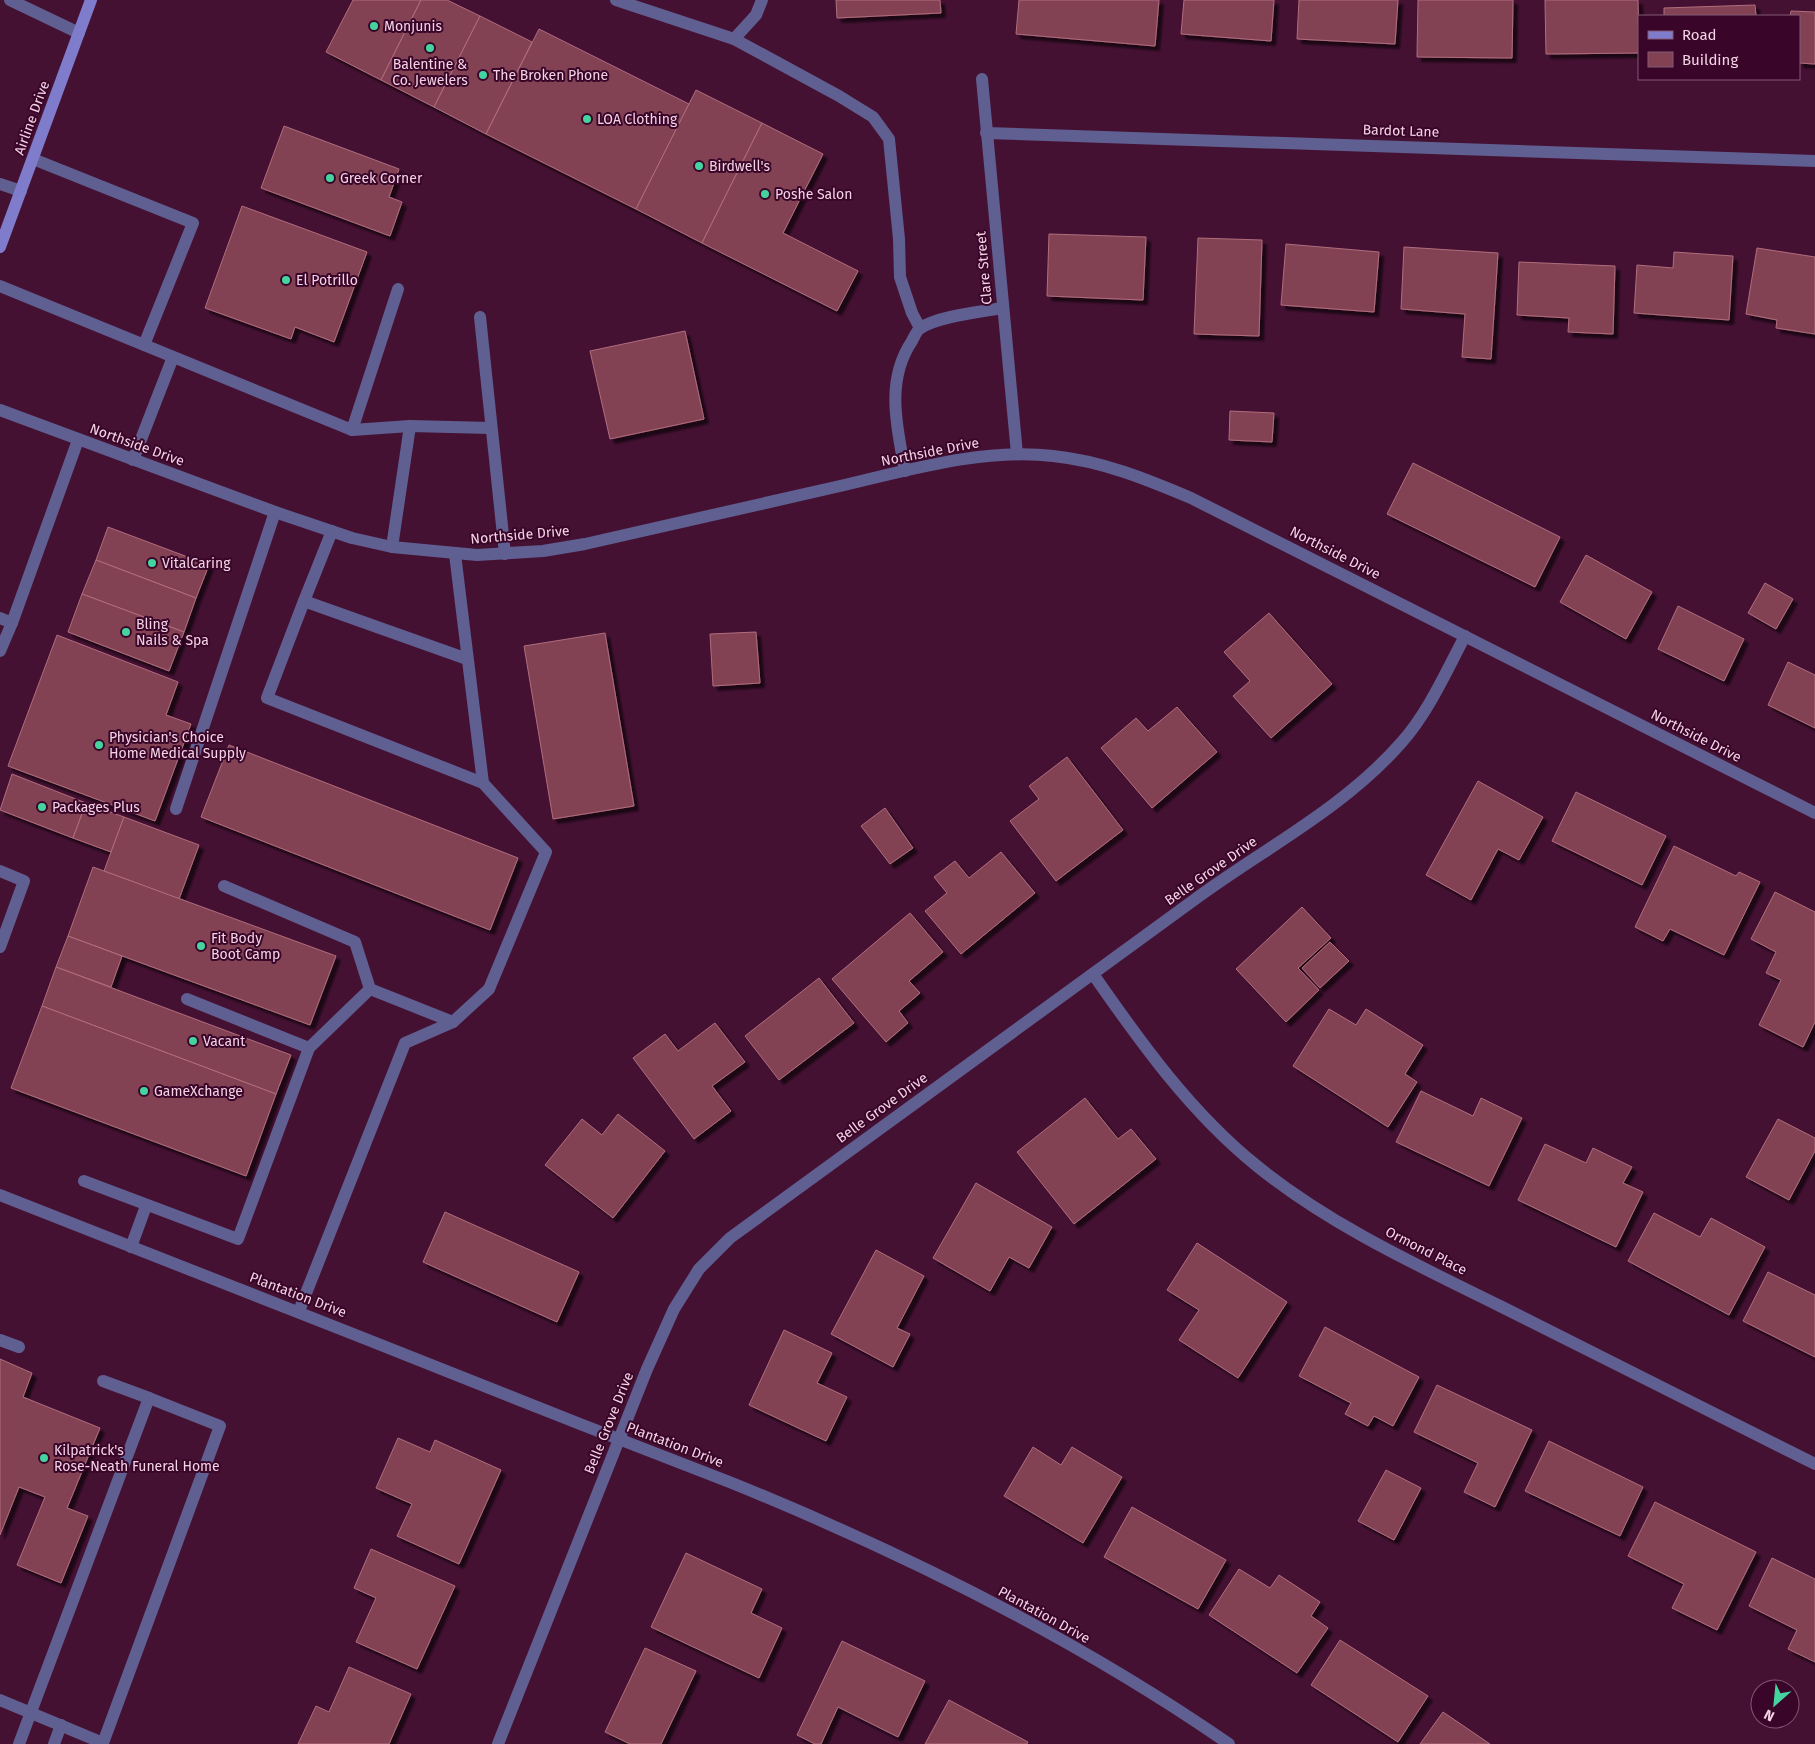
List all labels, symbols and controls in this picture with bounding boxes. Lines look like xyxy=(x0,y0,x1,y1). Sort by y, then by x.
legend xyxy=(1638,15,1800,80)
place label: Monjunis xyxy=(384,18,442,35)
marker: Monjunis xyxy=(368,20,380,32)
text: Road xyxy=(1682,26,1717,44)
marker: Balentine & Co. Jewelers xyxy=(424,42,436,54)
text: Building xyxy=(1682,51,1738,69)
place label: Balentine & Co. Jewelers xyxy=(392,56,468,89)
place label: The Broken Phone xyxy=(493,67,608,84)
marker: The Broken Phone xyxy=(477,69,489,81)
street label: Airline Drive xyxy=(11,79,53,157)
place label: LOA Clothing xyxy=(597,111,678,128)
marker: LOA Clothing xyxy=(581,113,593,125)
street label: Bardot Lane xyxy=(1362,121,1440,141)
place label: Birdwell's xyxy=(709,158,770,175)
marker: Birdwell's xyxy=(693,160,705,172)
place label: Greek Corner xyxy=(340,170,423,187)
marker: Greek Corner xyxy=(324,172,336,184)
place label: Poshe Salon xyxy=(775,186,853,203)
marker: Poshe Salon xyxy=(759,188,771,200)
street label: Clare Street xyxy=(972,230,996,305)
place label: El Potrillo xyxy=(296,272,358,289)
marker: El Potrillo xyxy=(280,274,292,286)
street label: Northside Drive xyxy=(87,420,187,470)
street label: Northside Drive xyxy=(880,434,980,470)
street label: Northside Drive xyxy=(470,522,570,548)
street label: Northside Drive xyxy=(1287,523,1383,583)
place label: VitalCaring xyxy=(162,555,231,572)
marker: VitalCaring xyxy=(146,557,158,569)
place label: Bling Nails & Spa xyxy=(136,616,209,649)
marker: Bling Nails & Spa xyxy=(120,626,132,638)
street label: Northside Drive xyxy=(1648,706,1744,766)
place label: Physician's Choice Home Medical Supply xyxy=(109,729,246,762)
marker: Physician's Choice Home Medical Supply xyxy=(93,739,105,751)
place label: Packages Plus xyxy=(52,799,140,816)
marker: Packages Plus xyxy=(36,801,48,813)
street label: Belle Grove Drive xyxy=(1162,833,1260,909)
place label: Fit Body Boot Camp xyxy=(211,930,280,963)
marker: Fit Body Boot Camp xyxy=(195,940,207,952)
place label: Vacant xyxy=(203,1033,246,1050)
marker: Vacant xyxy=(187,1035,199,1047)
street label: Belle Grove Drive xyxy=(833,1069,931,1147)
place label: GameXchange xyxy=(154,1083,243,1100)
marker: GameXchange xyxy=(138,1085,150,1097)
street label: Ormond Place xyxy=(1382,1223,1470,1279)
street label: Plantation Drive xyxy=(247,1269,349,1321)
street label: Belle Grove Drive xyxy=(581,1369,637,1477)
street label: Plantation Drive xyxy=(624,1419,726,1471)
place label: Kilpatrick's Rose-Neath Funeral Home xyxy=(54,1442,220,1475)
marker: Kilpatrick's Rose-Neath Funeral Home xyxy=(38,1452,50,1464)
street label: Plantation Drive xyxy=(995,1583,1093,1647)
north arrow xyxy=(1750,1679,1800,1729)
text: N xyxy=(1761,1705,1777,1725)

